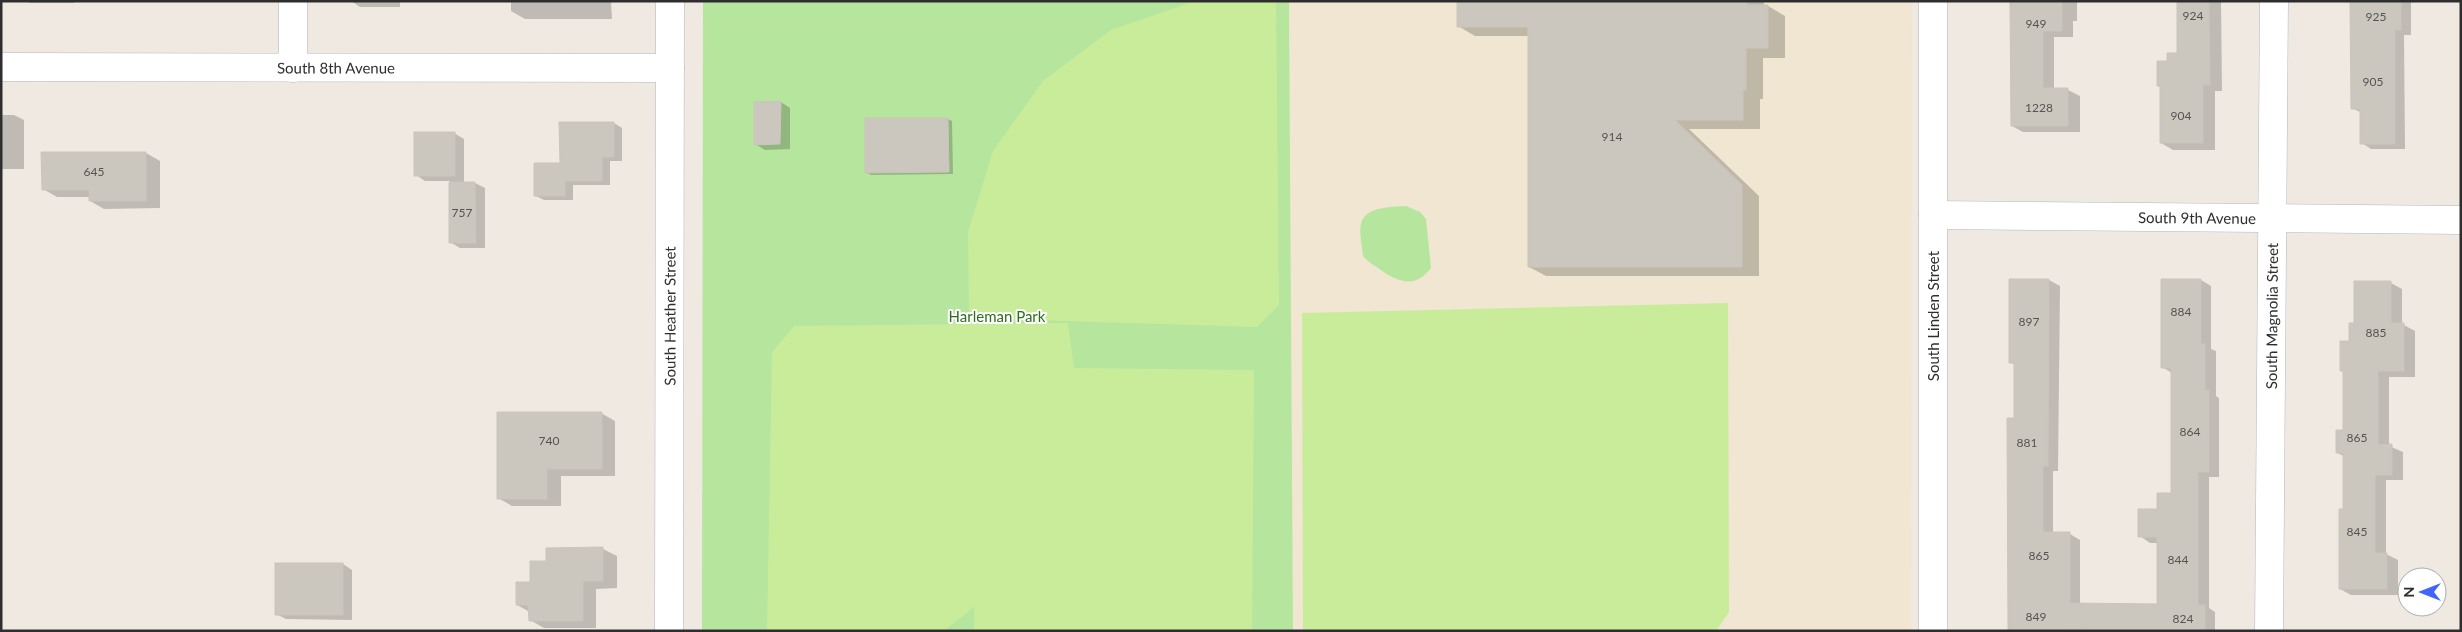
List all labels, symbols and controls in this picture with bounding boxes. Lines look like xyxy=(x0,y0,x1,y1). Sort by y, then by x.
house number: 924 xyxy=(2183,8,2203,23)
house number: 925 xyxy=(2366,9,2386,24)
house number: 949 xyxy=(2026,16,2046,31)
street label: South 8th Avenue xyxy=(277,58,395,77)
house number: 905 xyxy=(2363,74,2383,89)
house number: 1228 xyxy=(2025,100,2053,115)
house number: 904 xyxy=(2171,108,2191,123)
house number: 914 xyxy=(1602,129,1622,144)
house number: 645 xyxy=(84,164,104,179)
house number: 757 xyxy=(452,205,472,220)
street label: South 9th Avenue xyxy=(2138,208,2256,227)
street label: South Magnolia Street xyxy=(2262,242,2281,389)
street label: South Heather Street xyxy=(660,246,679,386)
street label: South Linden Street xyxy=(1924,250,1942,381)
house number: 884 xyxy=(2171,304,2191,319)
park label: Harleman Park xyxy=(949,307,1046,325)
house number: 897 xyxy=(2019,314,2039,329)
house number: 885 xyxy=(2366,325,2386,340)
house number: 864 xyxy=(2180,424,2200,439)
house number: 865 xyxy=(2347,430,2367,445)
house number: 740 xyxy=(539,433,559,448)
house number: 881 xyxy=(2017,435,2037,450)
house number: 845 xyxy=(2347,524,2367,539)
house number: 865 xyxy=(2029,548,2049,563)
house number: 844 xyxy=(2168,552,2188,567)
north arrow xyxy=(2397,567,2447,617)
text: N xyxy=(2400,587,2417,597)
house number: 849 xyxy=(2026,609,2046,624)
house number: 824 xyxy=(2173,611,2193,626)

